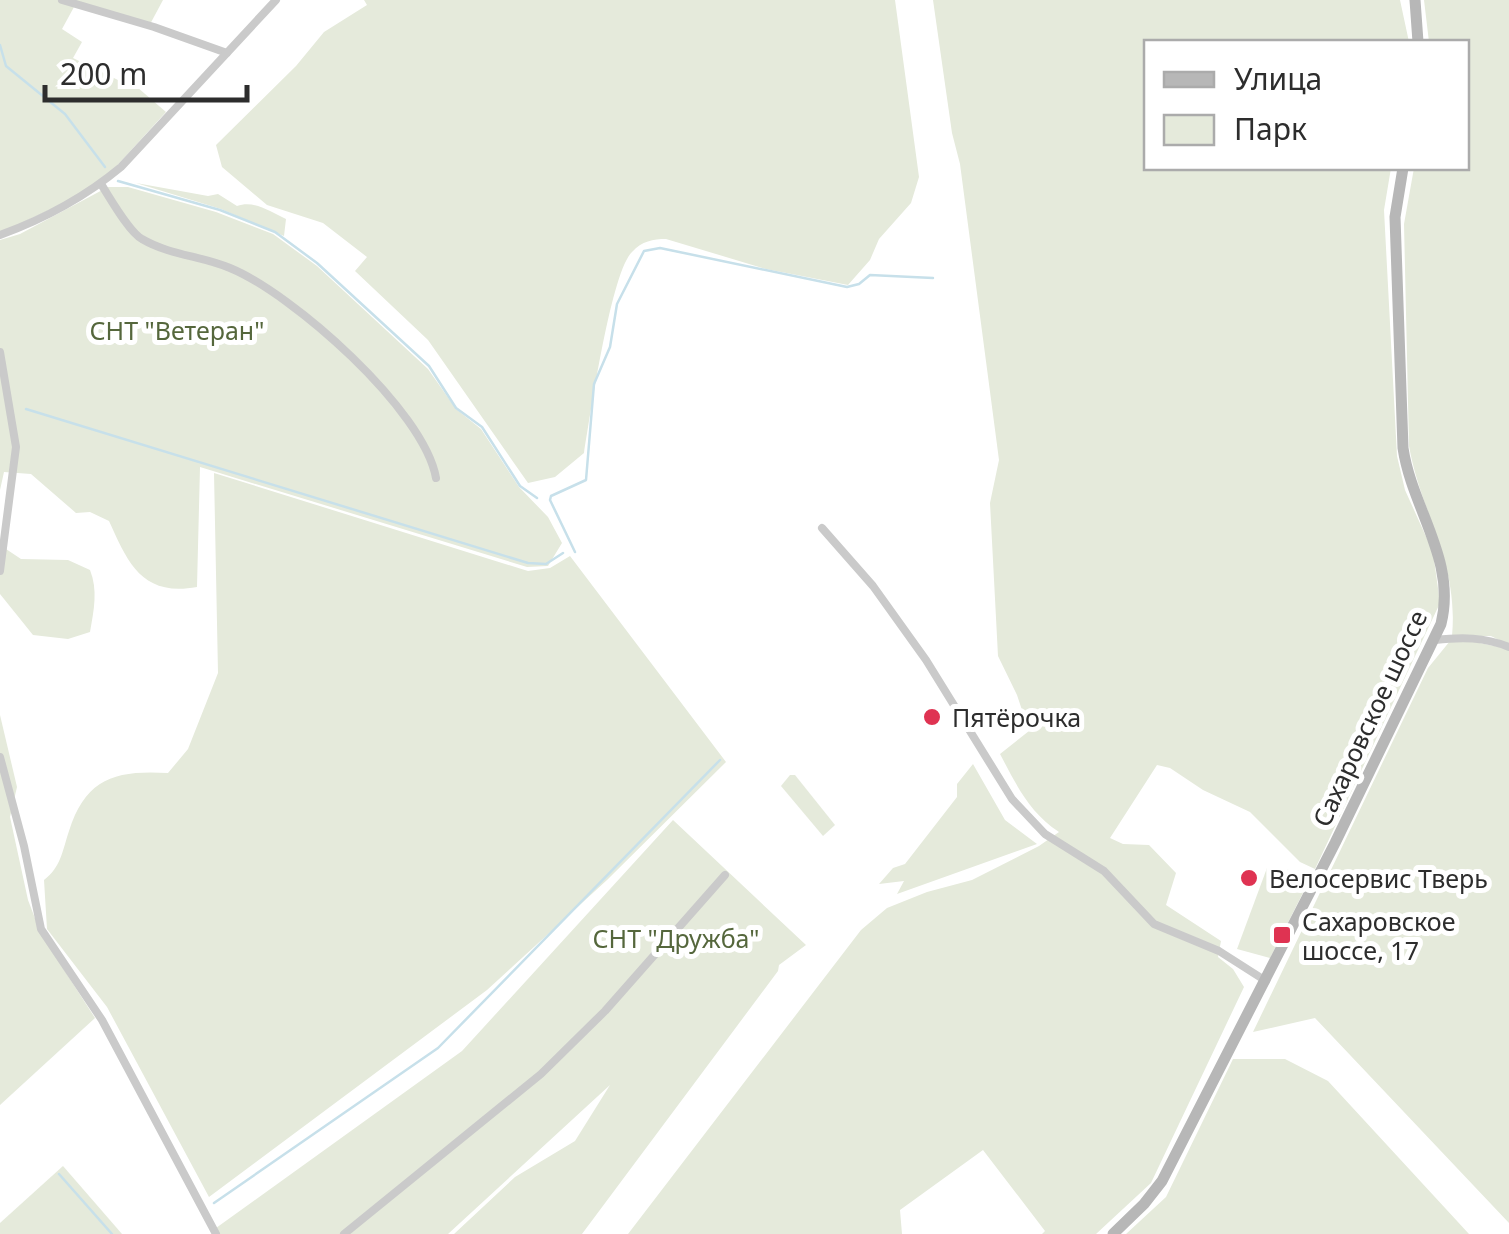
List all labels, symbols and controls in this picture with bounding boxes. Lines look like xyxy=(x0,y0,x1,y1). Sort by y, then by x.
scale bar xyxy=(45,40,248,102)
legend xyxy=(1144,40,1469,170)
text: 200 m xyxy=(60,53,147,94)
text: Улица xyxy=(1234,58,1322,99)
text: Парк xyxy=(1234,108,1307,149)
park label: СНТ "Ветеран" xyxy=(90,313,264,347)
street label: Сахаровское шоссе xyxy=(1304,604,1434,832)
place label: Пятёрочка xyxy=(952,700,1081,734)
marker: Пятёрочка xyxy=(921,706,943,728)
place label: Велосервис Тверь xyxy=(1269,861,1488,895)
marker: Велосервис Тверь xyxy=(1238,867,1260,889)
place label: Сахаровское шоссе, 17 xyxy=(1302,904,1455,967)
park label: СНТ "Дружба" xyxy=(593,921,759,955)
marker: Сахаровское шоссе, 17 xyxy=(1271,924,1293,946)

